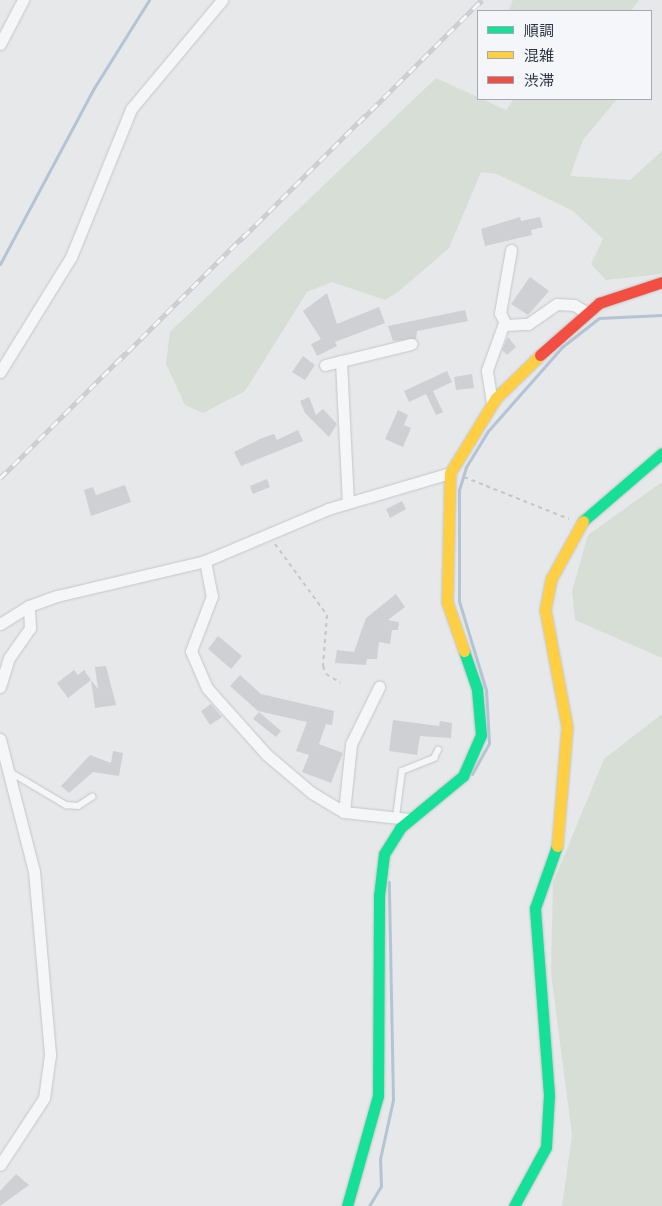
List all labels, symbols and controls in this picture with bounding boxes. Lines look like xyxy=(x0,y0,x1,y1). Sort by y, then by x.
legend xyxy=(477,10,652,100)
text: 順調 xyxy=(524,22,554,40)
text: 混雑 xyxy=(524,47,554,65)
text: 渋滞 xyxy=(524,72,554,90)

